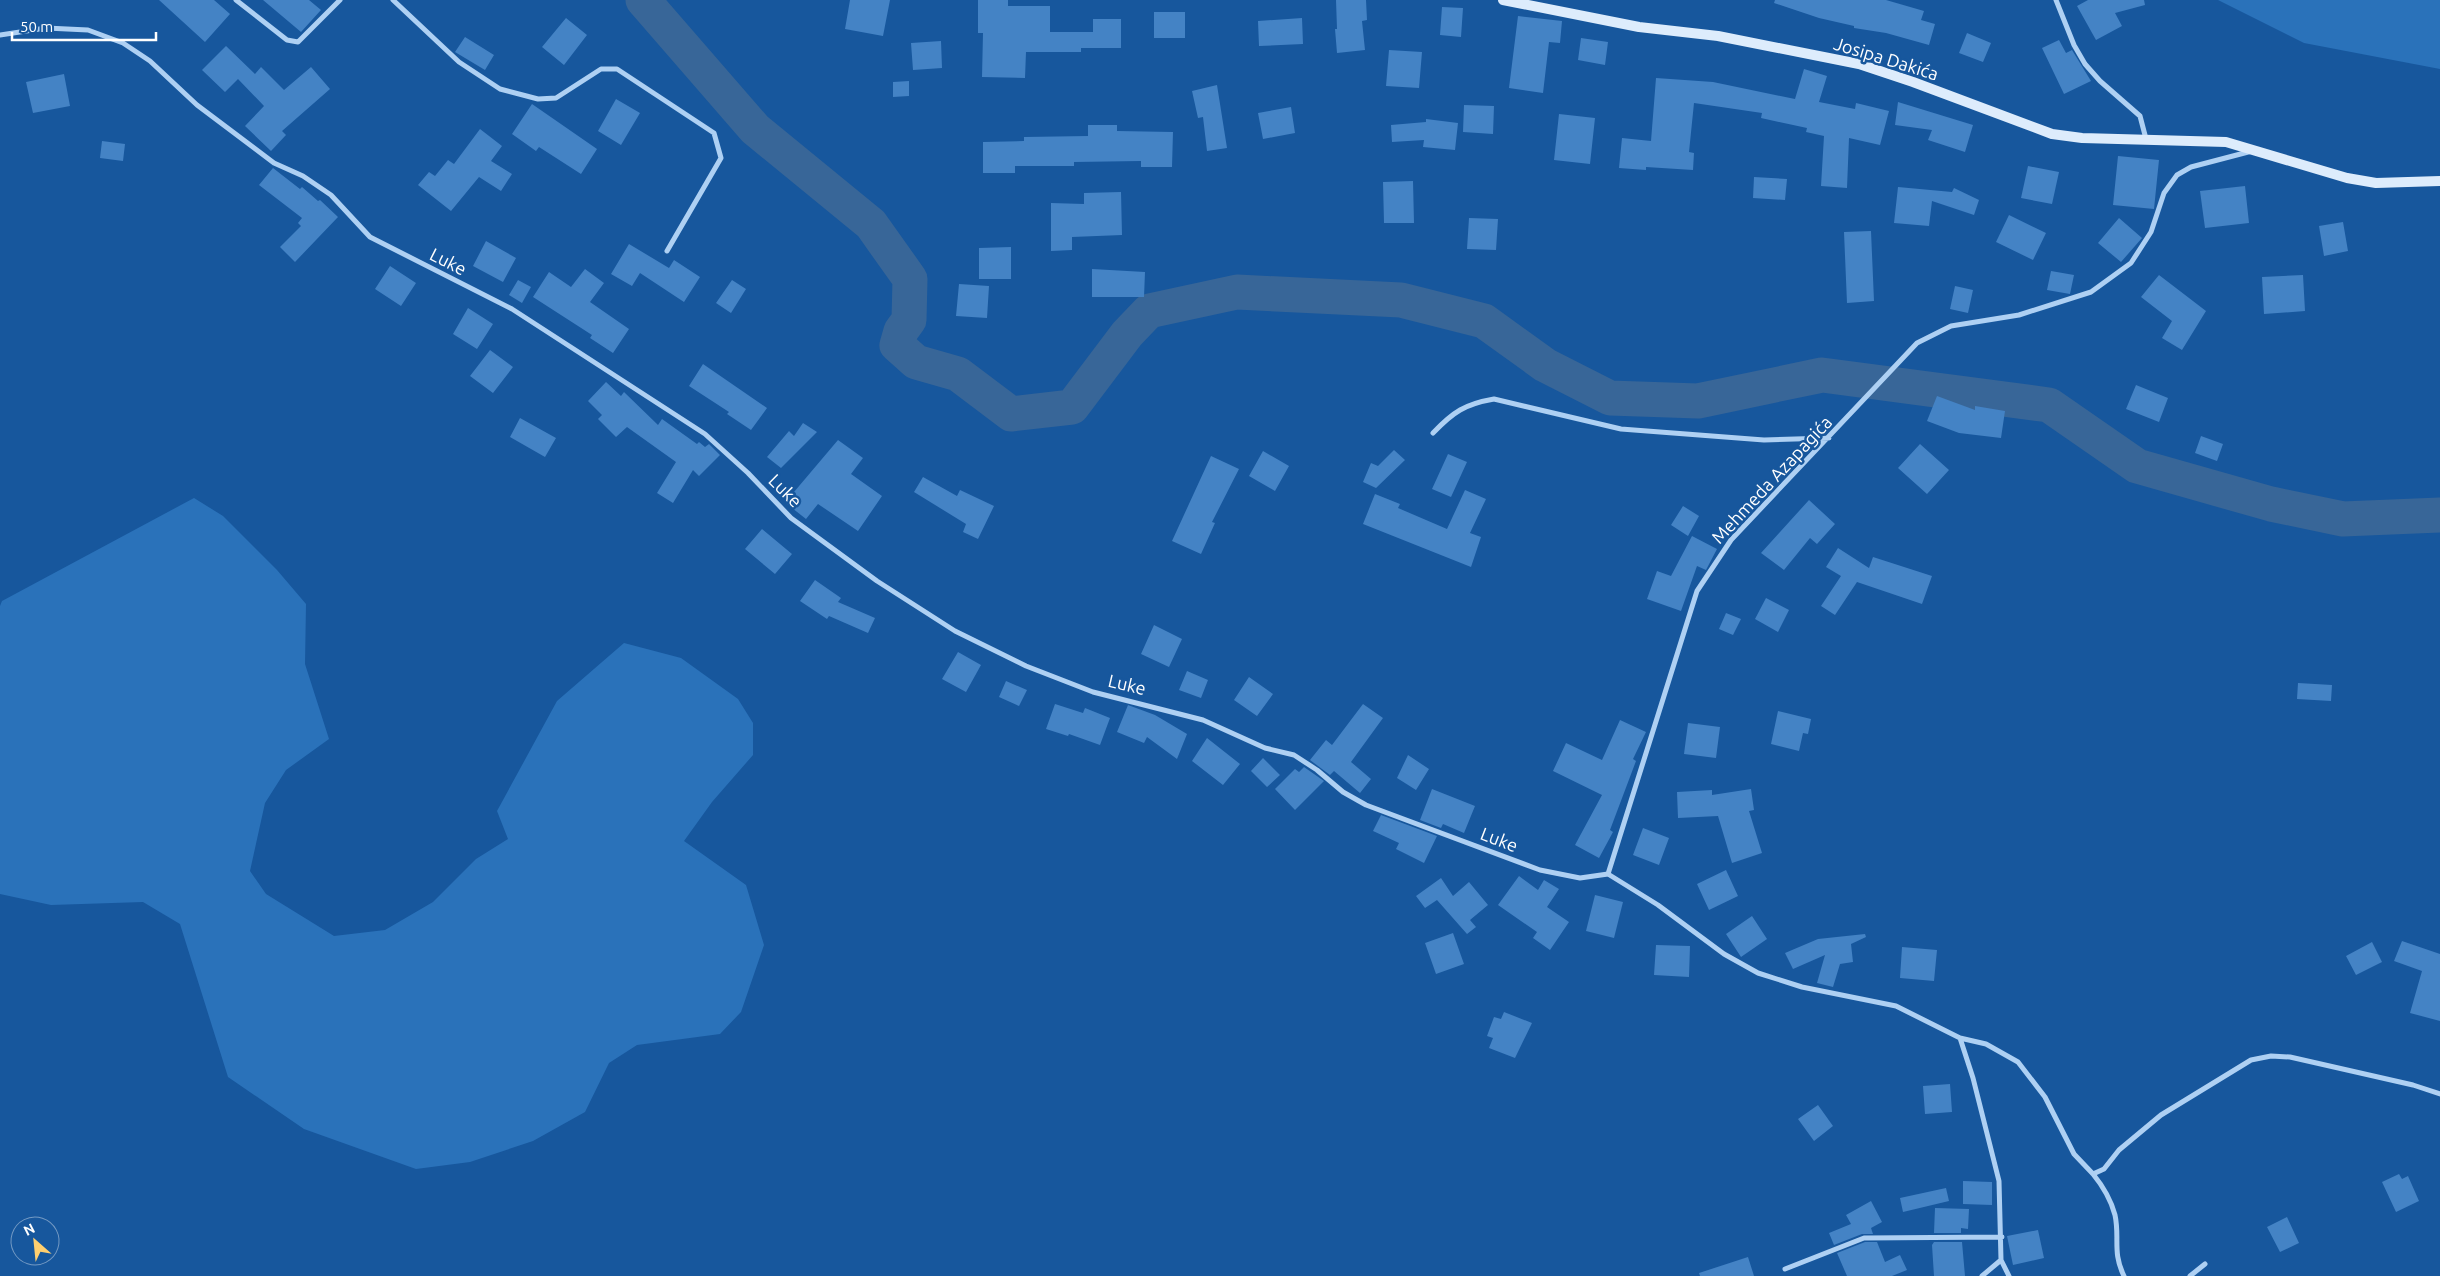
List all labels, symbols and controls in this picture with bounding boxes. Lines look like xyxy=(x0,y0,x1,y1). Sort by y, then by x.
scale bar xyxy=(12,10,156,42)
text: 50 m xyxy=(20,18,53,35)
street label: Josipa Dakića xyxy=(1832,33,1941,83)
street label: Luke xyxy=(427,244,470,279)
street label: Mehmeda Azapagića xyxy=(1707,412,1835,547)
street label: Luke xyxy=(765,470,806,511)
street label: Luke xyxy=(1106,670,1148,698)
street label: Luke xyxy=(1478,823,1521,855)
north arrow xyxy=(10,1216,60,1266)
text: N xyxy=(21,1220,37,1239)

